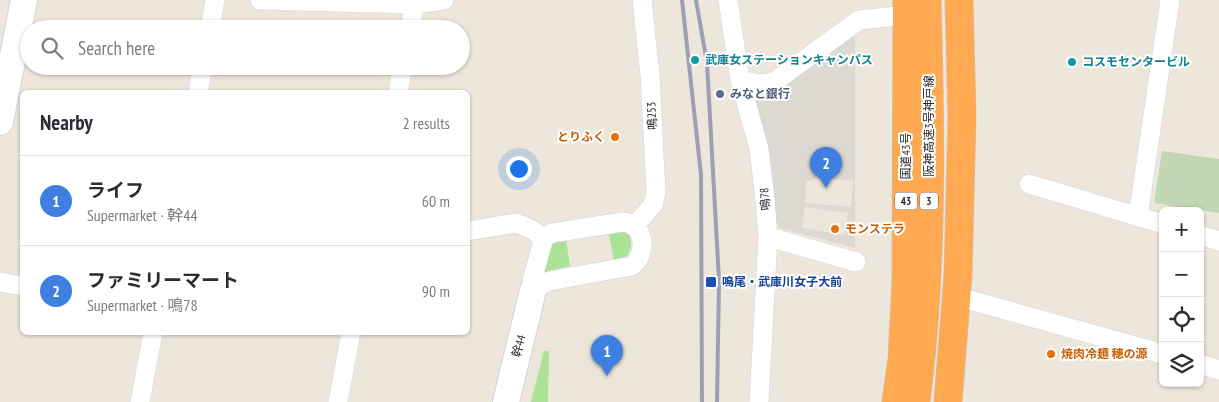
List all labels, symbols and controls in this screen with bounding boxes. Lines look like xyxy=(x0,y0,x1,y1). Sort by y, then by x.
search box xyxy=(20,20,470,75)
icon: search xyxy=(38,34,66,62)
text: Search here xyxy=(78,36,155,60)
place label: 武庫女ステーションキャンパス xyxy=(705,52,873,67)
marker: 武庫女ステーションキャンパス xyxy=(689,54,701,66)
place label: コスモセンタービル xyxy=(1082,54,1190,69)
marker: コスモセンタービル xyxy=(1066,56,1078,68)
street label: 阪神高速3号神戸線 xyxy=(921,75,936,177)
place label: みなと銀行 xyxy=(730,86,790,101)
marker: みなと銀行 xyxy=(714,88,726,100)
street label: 鳴253 xyxy=(643,102,660,131)
text: Nearby xyxy=(40,109,93,136)
text: 2 results xyxy=(403,113,450,133)
place label: とりふく xyxy=(557,129,605,144)
marker: とりふく xyxy=(609,131,621,143)
street label: 国道43号 xyxy=(898,133,913,179)
pin: 2 xyxy=(810,147,842,188)
your location xyxy=(506,156,532,182)
text: ライフ xyxy=(87,178,144,202)
street label: 鳴78 xyxy=(756,187,773,211)
text: 1 xyxy=(52,191,60,211)
text: 60 m xyxy=(422,191,450,211)
road number: 43 xyxy=(895,192,917,210)
road number: 3 xyxy=(920,192,938,210)
text: Supermarket · 幹44 xyxy=(87,205,198,225)
map controls xyxy=(1159,207,1204,387)
button: + xyxy=(1159,207,1204,252)
place label: モンステラ xyxy=(845,221,905,236)
marker: モンステラ xyxy=(829,223,841,235)
button: − xyxy=(1159,252,1204,297)
text: ファミリーマート xyxy=(87,268,239,292)
place label: 鳴尾・武庫川女子大前 xyxy=(722,274,842,289)
marker: 鳴尾・武庫川女子大前 xyxy=(704,275,718,289)
text: 2 xyxy=(52,281,60,301)
text: 90 m xyxy=(422,281,450,301)
text: Supermarket · 鳴78 xyxy=(87,295,198,315)
button: locate xyxy=(1159,297,1204,342)
street label: 幹44 xyxy=(508,332,529,359)
pin: 1 xyxy=(591,335,623,376)
button: layers xyxy=(1159,342,1204,387)
place label: 焼肉冷麺 穂の源 xyxy=(1061,346,1147,361)
marker: 焼肉冷麺 穂の源 xyxy=(1045,348,1057,360)

